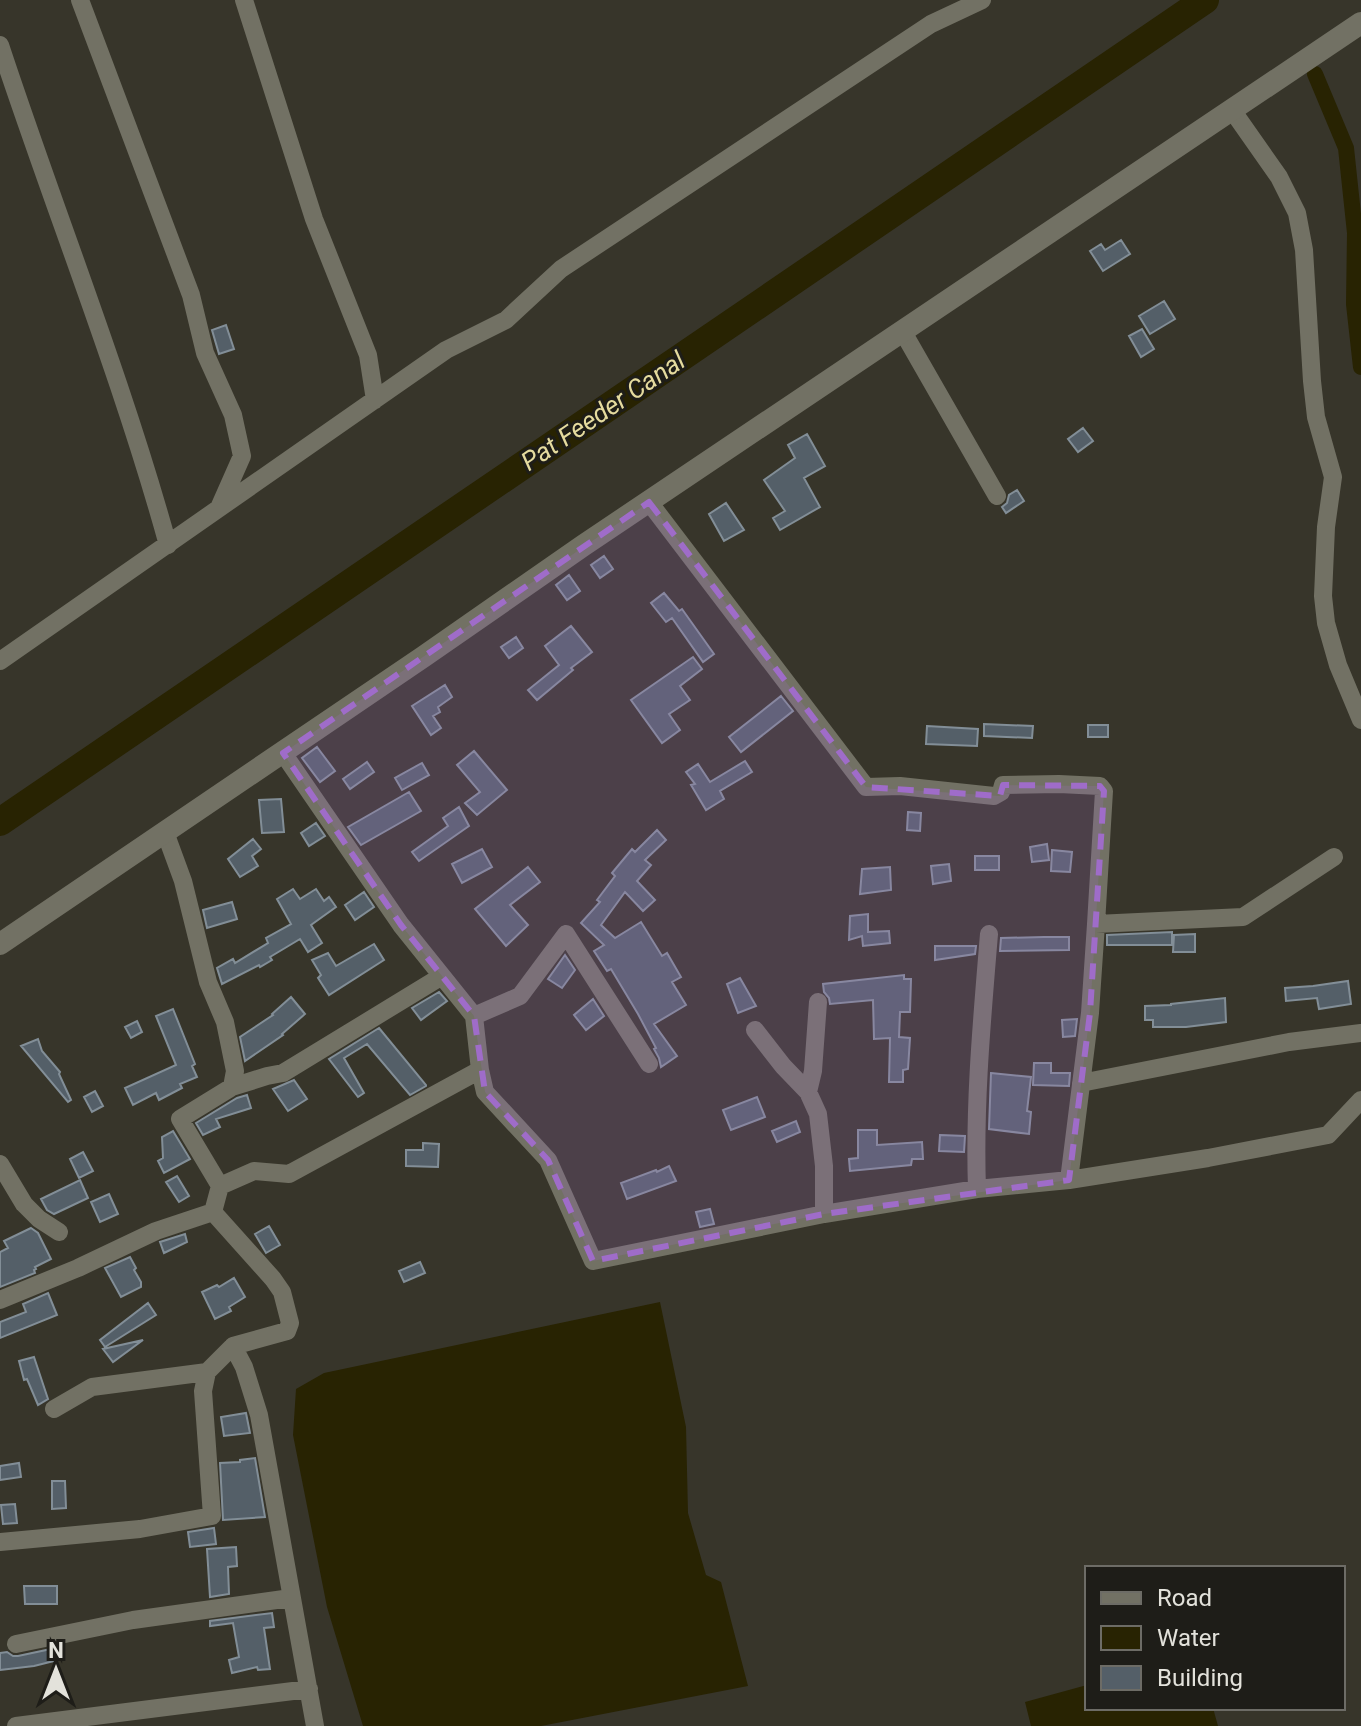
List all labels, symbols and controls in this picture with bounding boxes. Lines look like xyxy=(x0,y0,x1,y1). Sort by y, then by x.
water label: Pat Feeder Canal xyxy=(515,345,691,477)
legend xyxy=(1085,1566,1345,1710)
text: Road xyxy=(1157,1584,1212,1612)
text: Water xyxy=(1157,1624,1220,1652)
north arrow xyxy=(16,1630,96,1710)
text: N xyxy=(48,1638,64,1663)
text: Building xyxy=(1157,1664,1243,1692)

